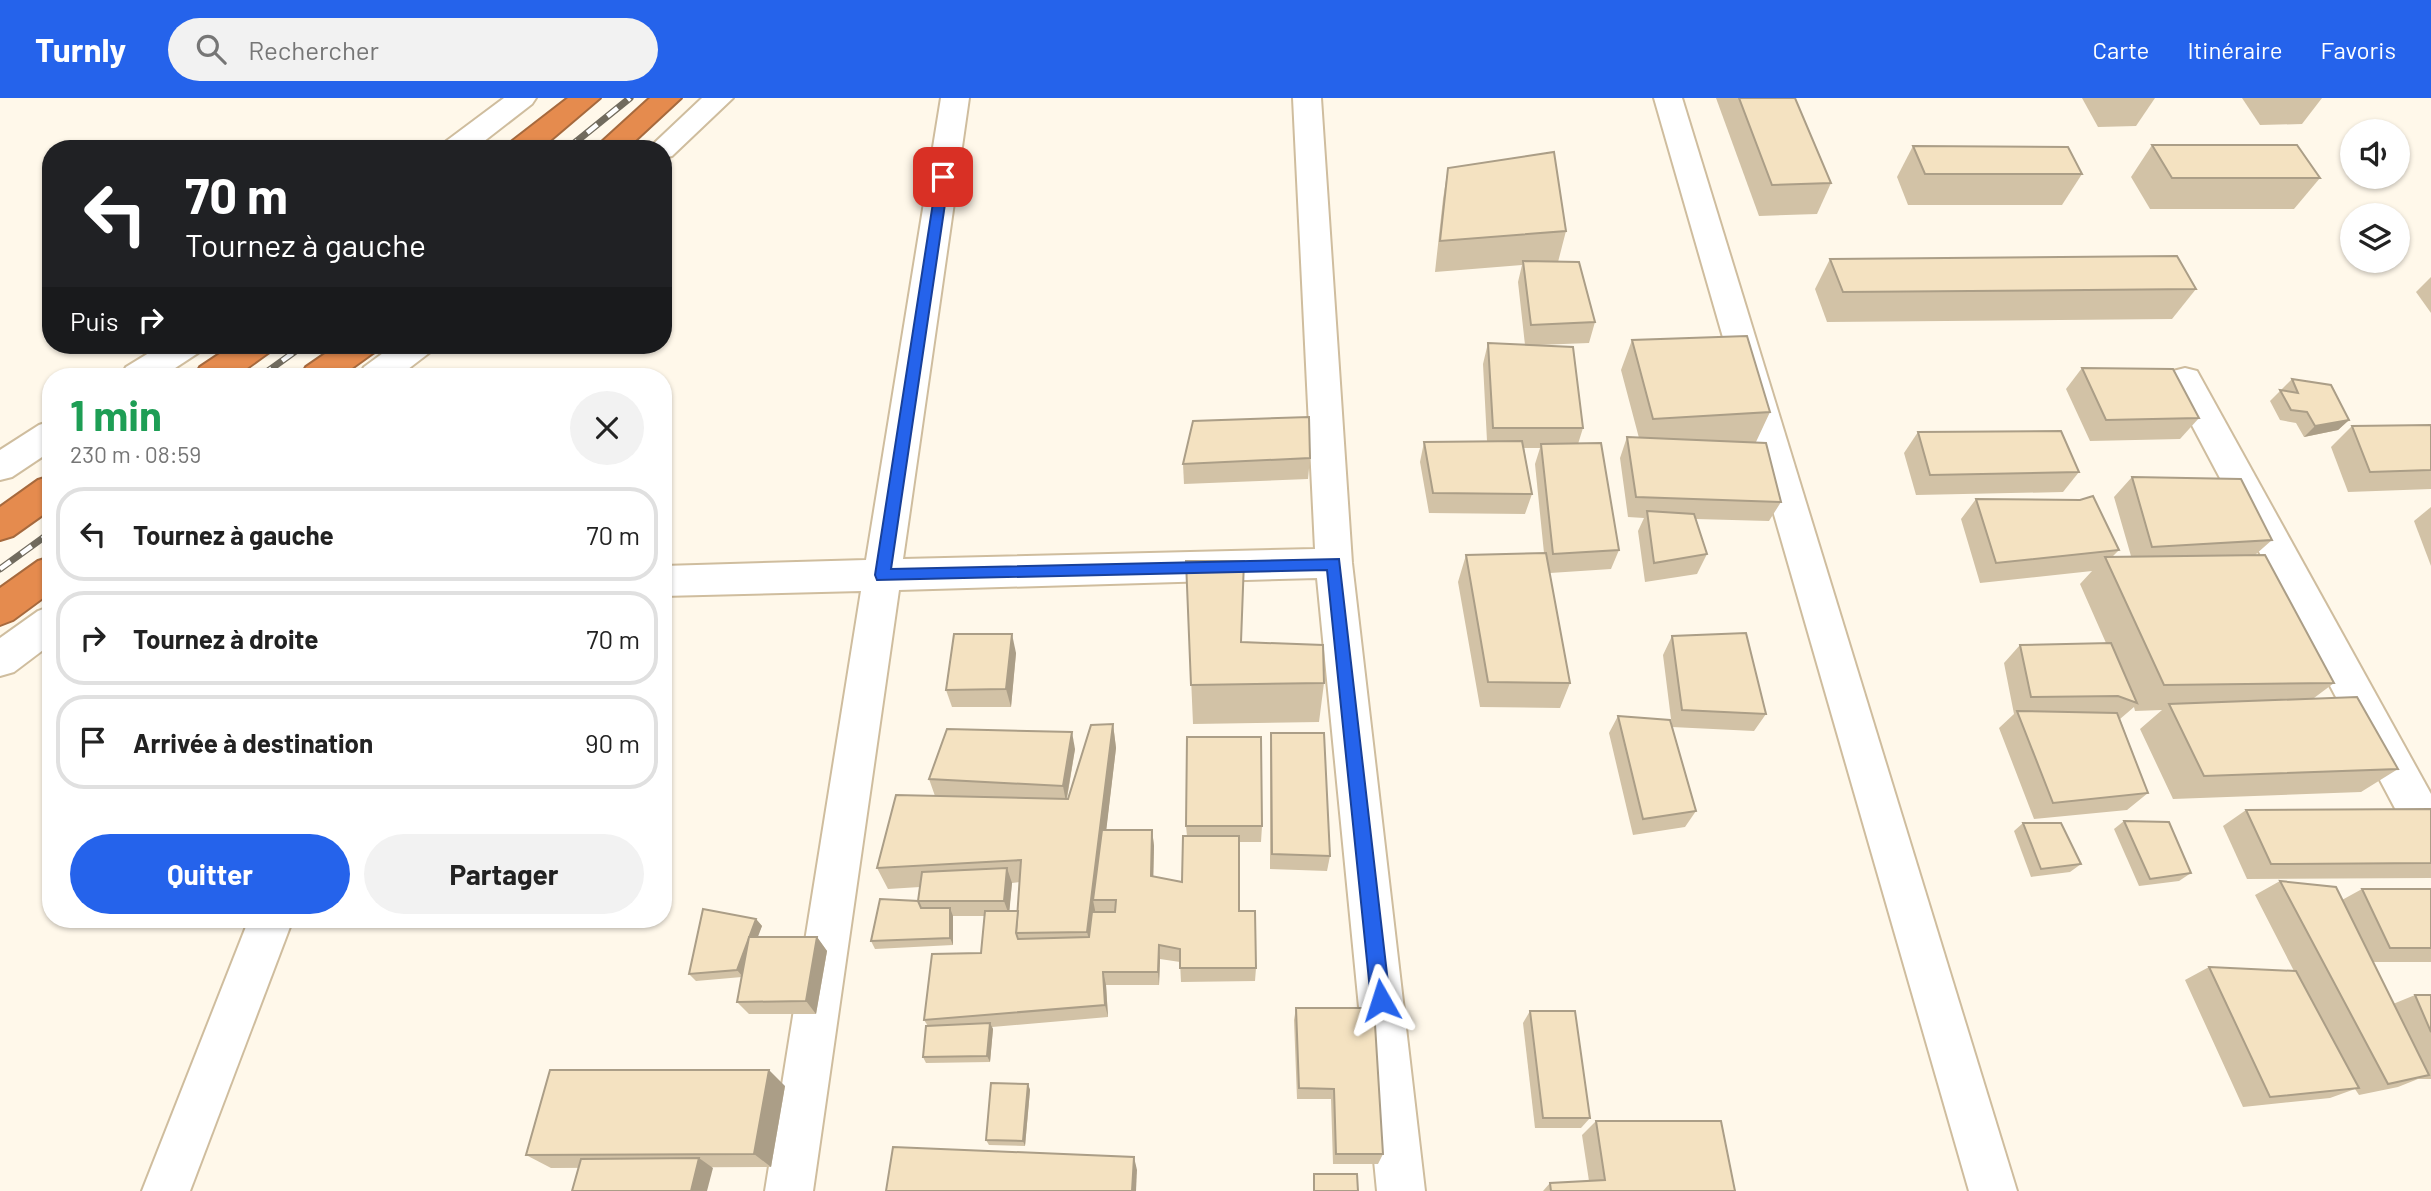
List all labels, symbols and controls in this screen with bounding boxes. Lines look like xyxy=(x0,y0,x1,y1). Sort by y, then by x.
search box xyxy=(168,18,658,81)
text: Turnly xyxy=(35,29,126,69)
icon: search xyxy=(192,30,230,68)
text: Rechercher xyxy=(248,34,379,65)
text: Carte xyxy=(2093,35,2149,64)
text: Itinéraire xyxy=(2187,35,2283,64)
text: Favoris xyxy=(2321,35,2396,64)
map controls xyxy=(2340,119,2410,273)
button: sound xyxy=(2340,119,2410,189)
pin xyxy=(913,147,973,207)
icon: arrive xyxy=(924,158,962,196)
text: 70 m xyxy=(185,165,288,224)
icon: left xyxy=(70,168,161,259)
button: layers xyxy=(2340,203,2410,273)
text: Tournez à gauche xyxy=(185,225,426,263)
icon: right xyxy=(132,301,170,339)
text: Puis xyxy=(70,305,118,336)
text: 1 min xyxy=(70,389,162,439)
button: close xyxy=(570,391,644,465)
text: 230 m · 08:59 xyxy=(70,440,201,468)
icon: left xyxy=(74,515,112,553)
text: Tournez à gauche xyxy=(133,519,334,550)
text: 70 m xyxy=(586,519,640,550)
icon: right xyxy=(74,619,112,657)
text: Tournez à droite xyxy=(133,623,318,654)
text: 70 m xyxy=(586,623,640,654)
icon: arrive xyxy=(74,723,112,761)
text: Arrivée à destination xyxy=(133,727,373,758)
text: 90 m xyxy=(585,727,640,758)
button: Quitter xyxy=(70,834,350,914)
button: Partager xyxy=(364,834,644,914)
position arrow xyxy=(1344,963,1418,1037)

